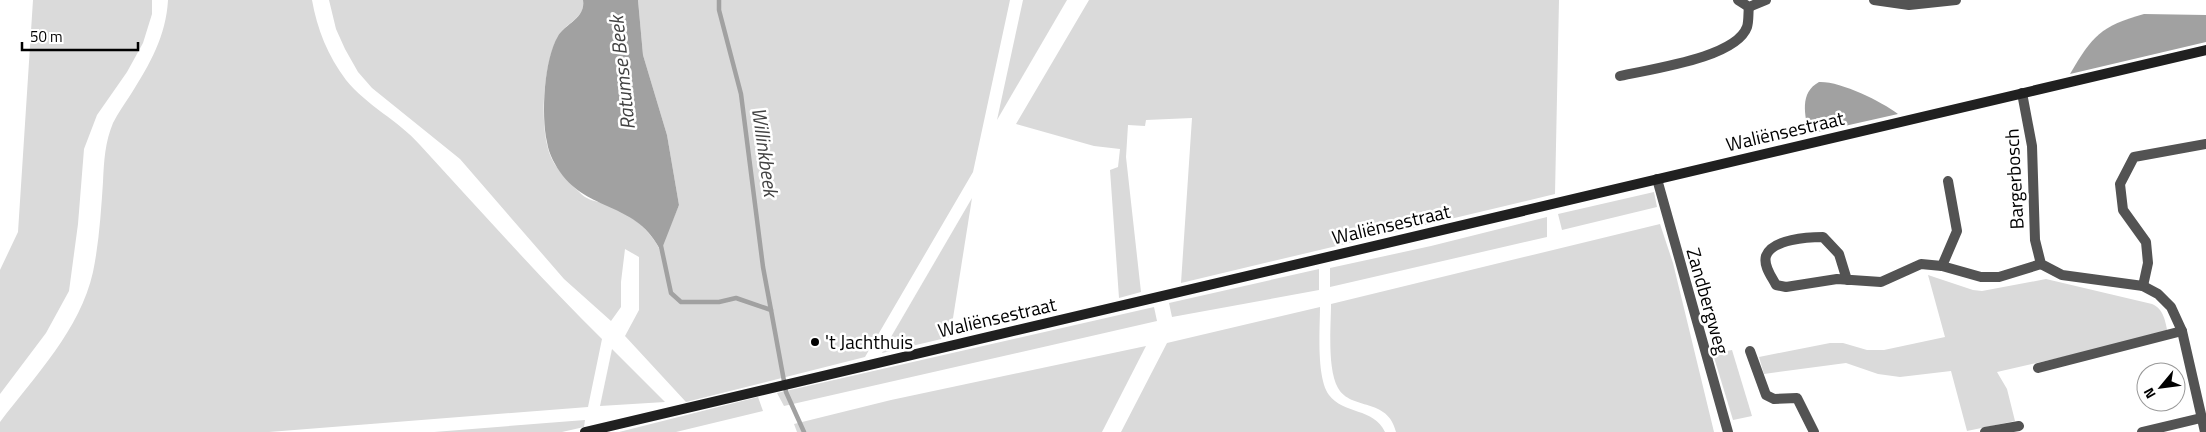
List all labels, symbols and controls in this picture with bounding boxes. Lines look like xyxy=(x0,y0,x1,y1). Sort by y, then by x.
water label: Ratumse Beek xyxy=(600,13,643,131)
scale bar xyxy=(22,20,139,52)
text: 50 m xyxy=(30,25,63,48)
street label: Waliënsestraat xyxy=(1723,103,1847,158)
water label: Willinkbeek xyxy=(744,105,787,201)
street label: Bargerbosch xyxy=(1996,128,2031,230)
street label: Waliënsestraat xyxy=(1329,196,1453,251)
street label: Zandbergweg xyxy=(1679,244,1738,358)
street label: Waliënsestraat xyxy=(935,289,1059,344)
place label: 't Jachthuis xyxy=(825,327,913,356)
marker: 't Jachthuis xyxy=(809,336,821,348)
north arrow xyxy=(2136,362,2186,412)
text: N xyxy=(2138,384,2161,403)

